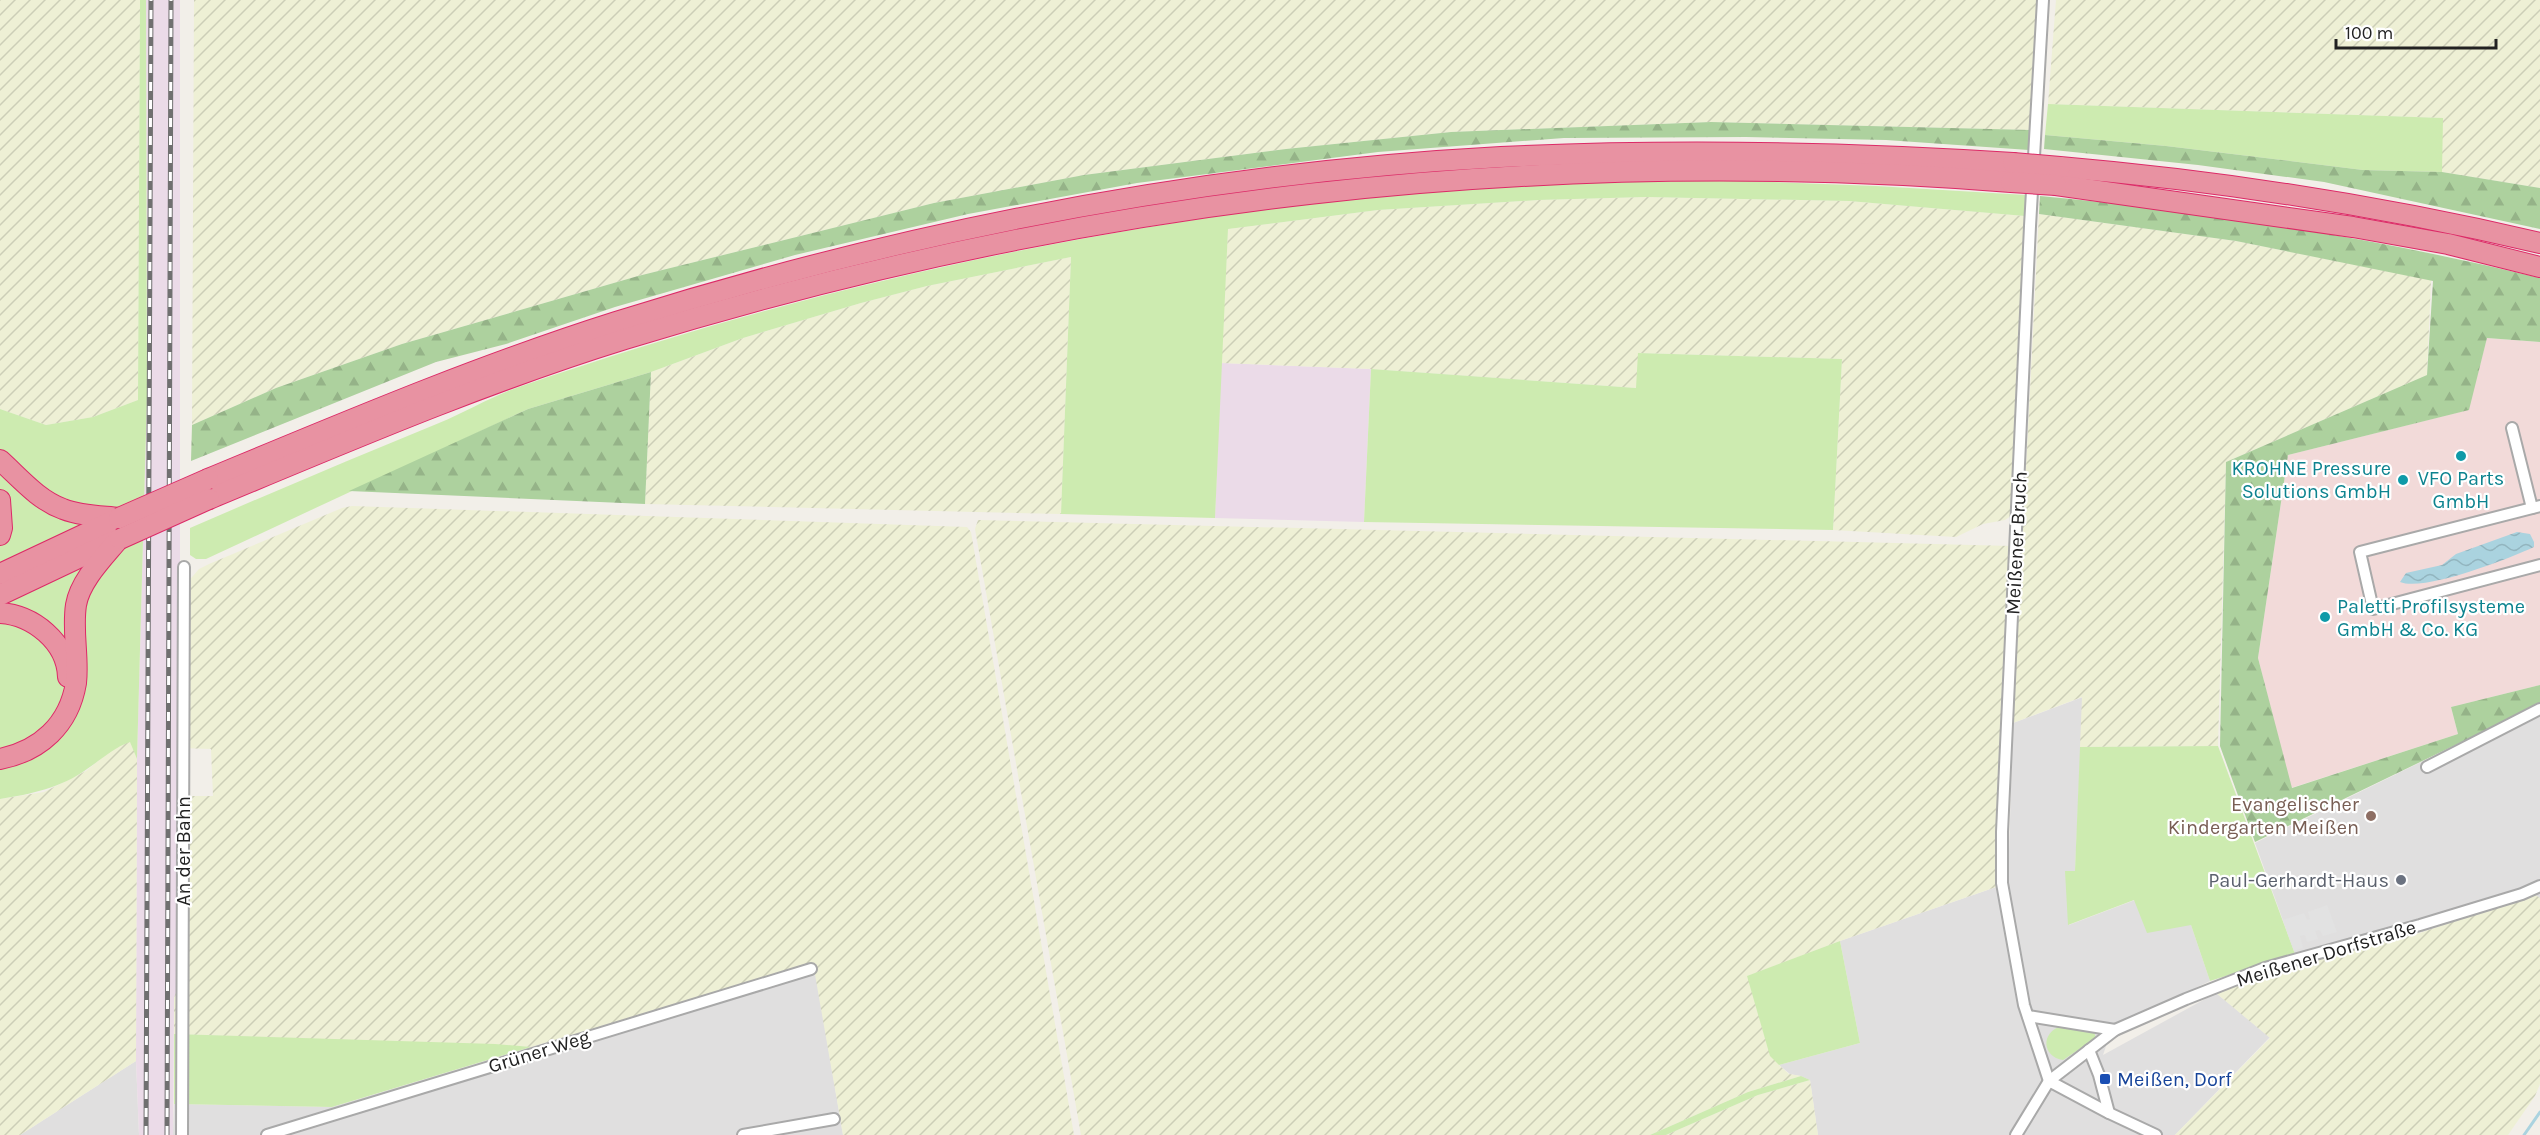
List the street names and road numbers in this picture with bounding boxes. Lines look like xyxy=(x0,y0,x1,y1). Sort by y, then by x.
street label: Meißener Bruch xyxy=(2001,470,2032,616)
street label: An der Bahn xyxy=(172,796,195,906)
street label: Meißener Dorfstraße xyxy=(2234,915,2419,992)
street label: Grüner Weg xyxy=(485,1025,593,1078)

